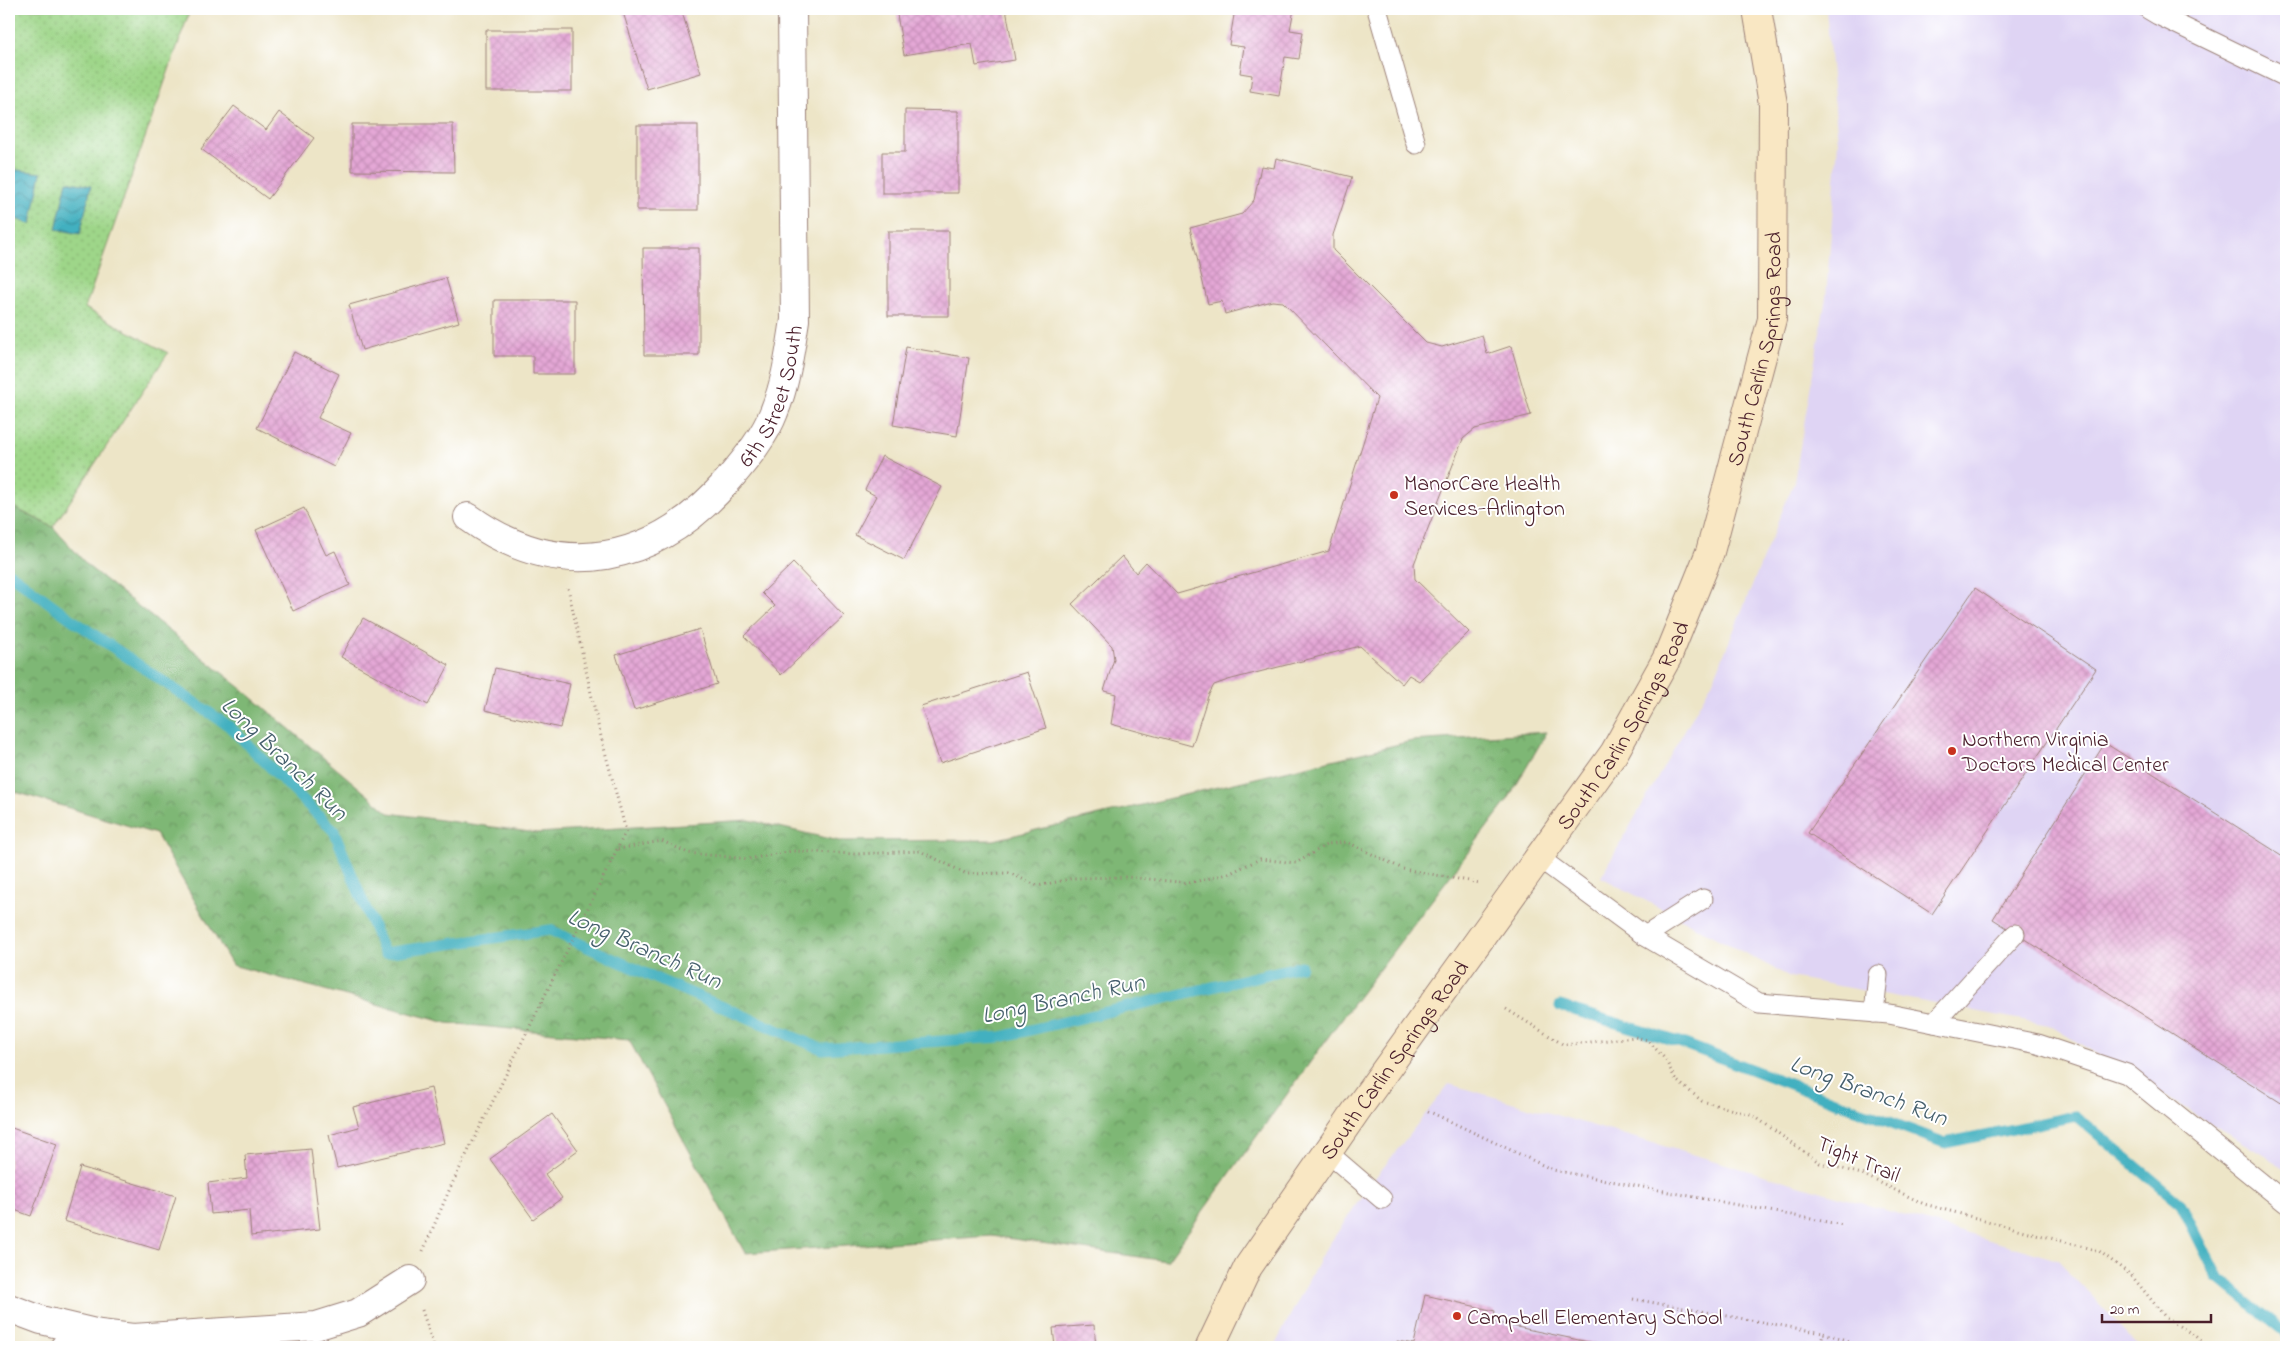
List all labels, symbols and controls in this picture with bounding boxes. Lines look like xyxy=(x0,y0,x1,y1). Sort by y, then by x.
street label: South Carlin Springs Road xyxy=(1721,232,1792,470)
street label: 6th Street South xyxy=(732,323,813,475)
place label: ManorCare Health Services-Arlington xyxy=(1404,469,1565,527)
marker: ManorCare Health Services-Arlington xyxy=(1388,489,1400,501)
street label: South Carlin Springs Road xyxy=(1550,617,1699,838)
water label: Long Branch Run xyxy=(212,690,356,831)
place label: Northern Virginia Doctors Medical Center xyxy=(1961,725,2169,782)
marker: Northern Virginia Doctors Medical Center xyxy=(1946,745,1958,757)
water label: Long Branch Run xyxy=(561,901,728,1000)
street label: South Carlin Springs Road xyxy=(1314,955,1478,1168)
water label: Long Branch Run xyxy=(979,966,1149,1035)
water label: Long Branch Run xyxy=(1785,1048,1953,1137)
street label: Tight Trail xyxy=(1811,1129,1905,1194)
scale bar xyxy=(2102,1291,2211,1323)
text: 20 m xyxy=(2110,1299,2140,1321)
place label: Campbell Elementary School xyxy=(1467,1303,1722,1336)
marker: Campbell Elementary School xyxy=(1451,1310,1463,1322)

